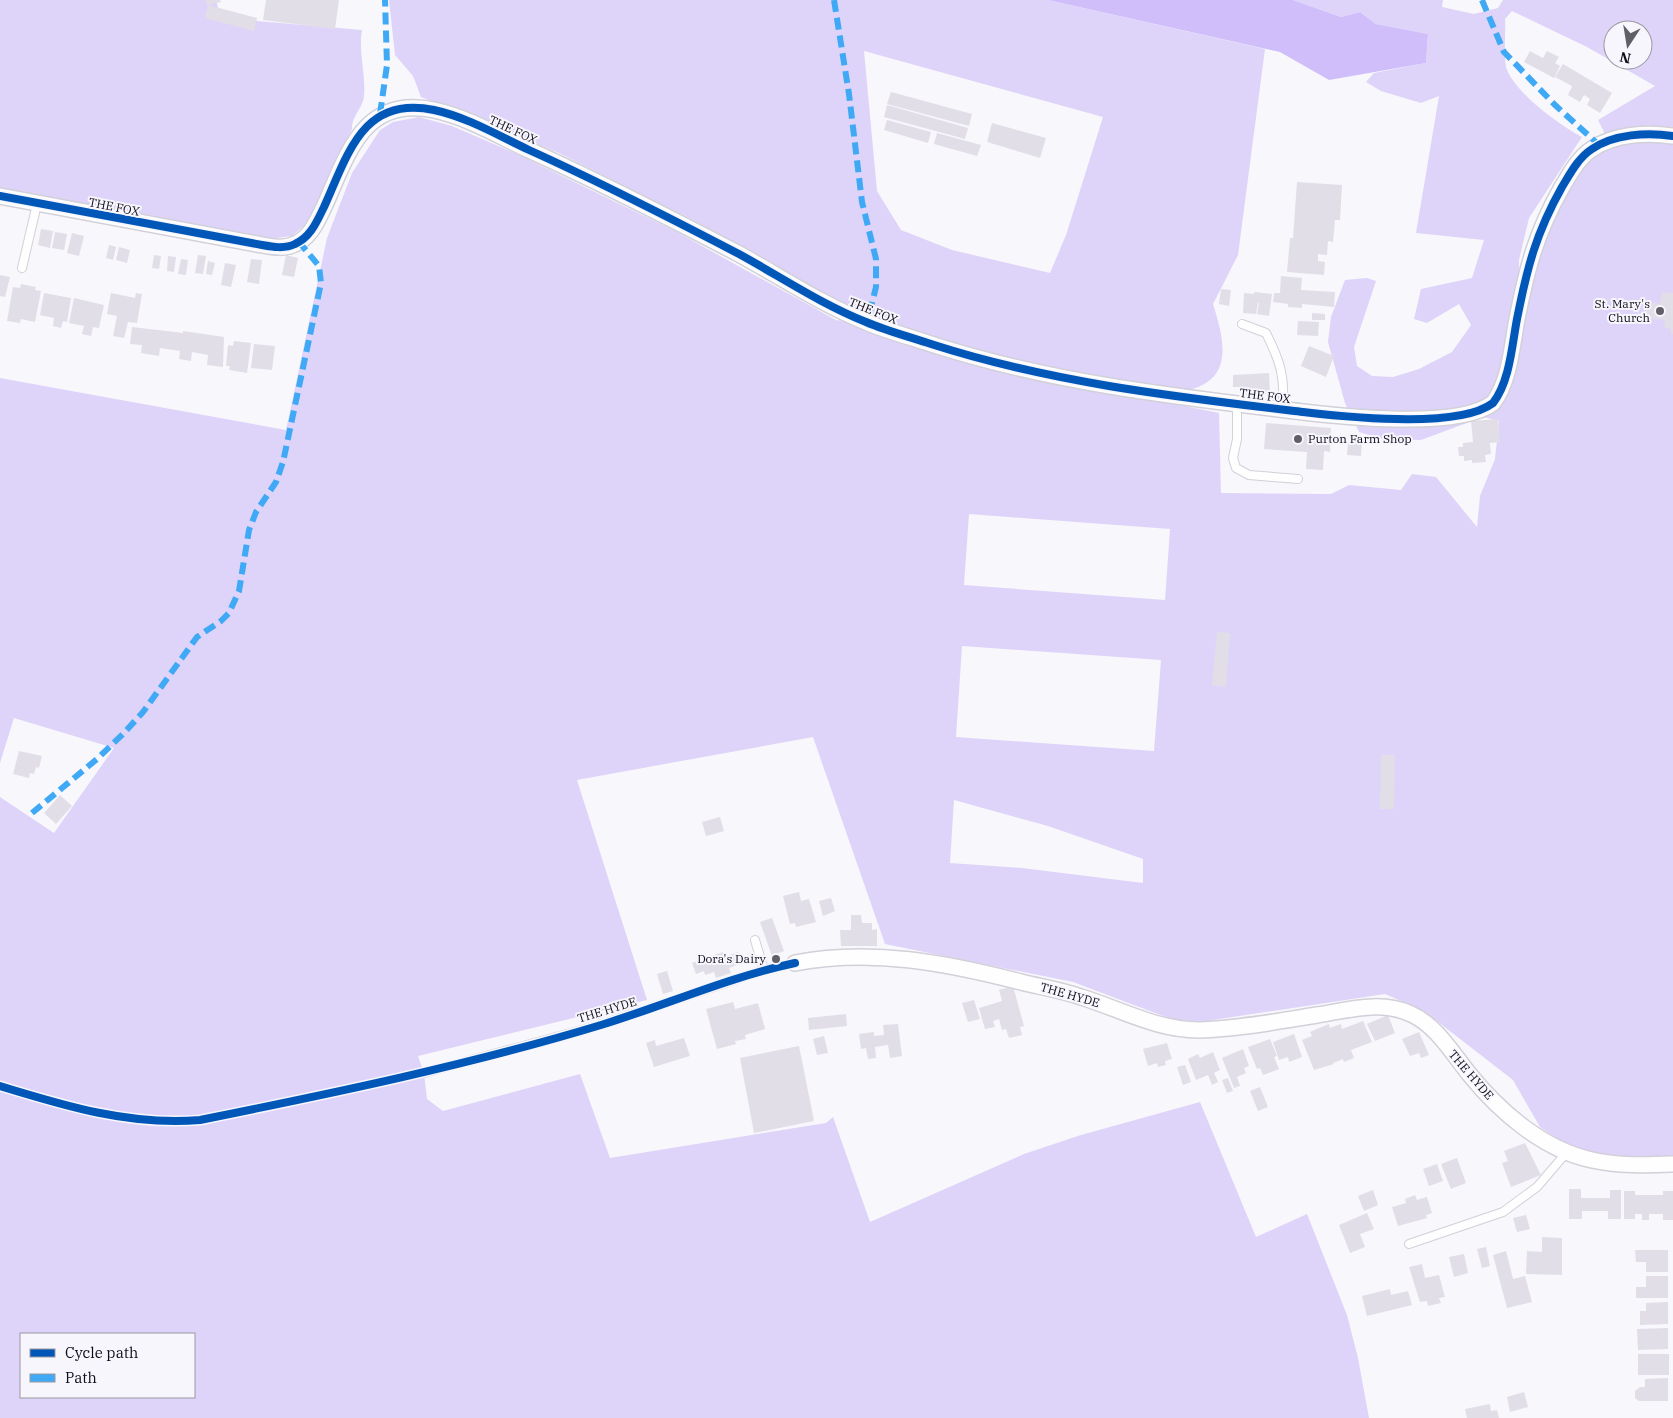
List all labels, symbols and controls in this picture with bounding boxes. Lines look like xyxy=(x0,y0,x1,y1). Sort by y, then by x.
north arrow xyxy=(1603,20,1653,70)
text: N xyxy=(1618,48,1633,68)
street label: THE FOX xyxy=(487,112,540,147)
street label: THE FOX xyxy=(87,194,141,219)
street label: THE FOX xyxy=(847,294,900,327)
place label: St. Mary's Church xyxy=(1594,296,1651,325)
marker: St. Mary's Church xyxy=(1654,305,1666,317)
street label: THE FOX xyxy=(1239,385,1292,406)
place label: Purton Farm Shop xyxy=(1308,431,1412,446)
marker: Purton Farm Shop xyxy=(1292,433,1304,445)
place label: Dora's Dairy xyxy=(697,951,767,966)
marker: Dora's Dairy xyxy=(770,953,782,965)
street label: THE HYDE xyxy=(1039,979,1102,1010)
street label: THE HYDE xyxy=(576,993,638,1026)
street label: THE HYDE xyxy=(1446,1047,1497,1103)
legend xyxy=(20,1333,195,1398)
text: Cycle path xyxy=(65,1343,138,1362)
text: Path xyxy=(65,1368,97,1387)

